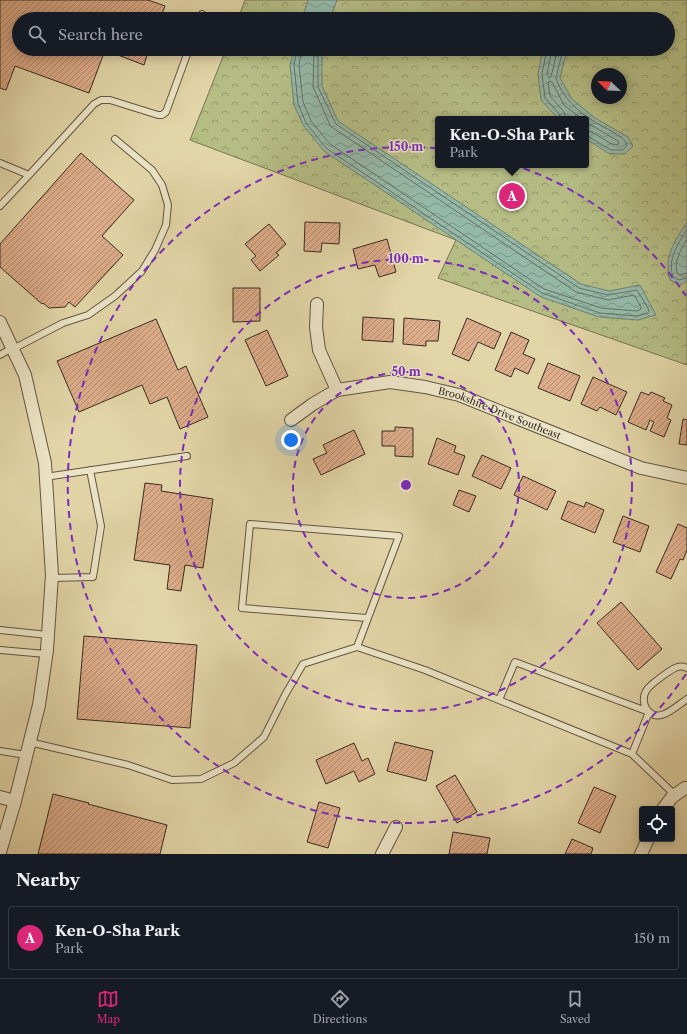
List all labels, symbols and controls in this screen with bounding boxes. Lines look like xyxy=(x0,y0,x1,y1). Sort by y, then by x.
search box xyxy=(12,12,675,56)
icon: search xyxy=(26,23,48,45)
text: Search here xyxy=(58,25,143,44)
north arrow xyxy=(591,68,627,104)
popup xyxy=(435,116,589,168)
text: Ken-O-Sha Park xyxy=(449,125,575,144)
text: 150 m xyxy=(389,139,423,154)
text: Park xyxy=(449,144,478,160)
pin: A xyxy=(499,181,525,211)
text: 100 m xyxy=(388,251,424,266)
text: 50 m xyxy=(391,364,421,379)
street label: Brookshire Drive Southeast xyxy=(437,384,563,442)
your location xyxy=(281,430,301,450)
centre of rings xyxy=(399,478,413,492)
map controls xyxy=(639,806,675,842)
button: locate xyxy=(639,806,675,842)
text: Nearby xyxy=(16,870,80,890)
text: Ken-O-Sha Park xyxy=(55,921,180,940)
text: A xyxy=(25,930,35,946)
text: 150 m xyxy=(634,930,670,946)
text: Park xyxy=(55,940,83,956)
tab: Map xyxy=(96,988,120,1026)
tab: Directions xyxy=(313,988,367,1026)
tab: Saved xyxy=(560,988,591,1026)

